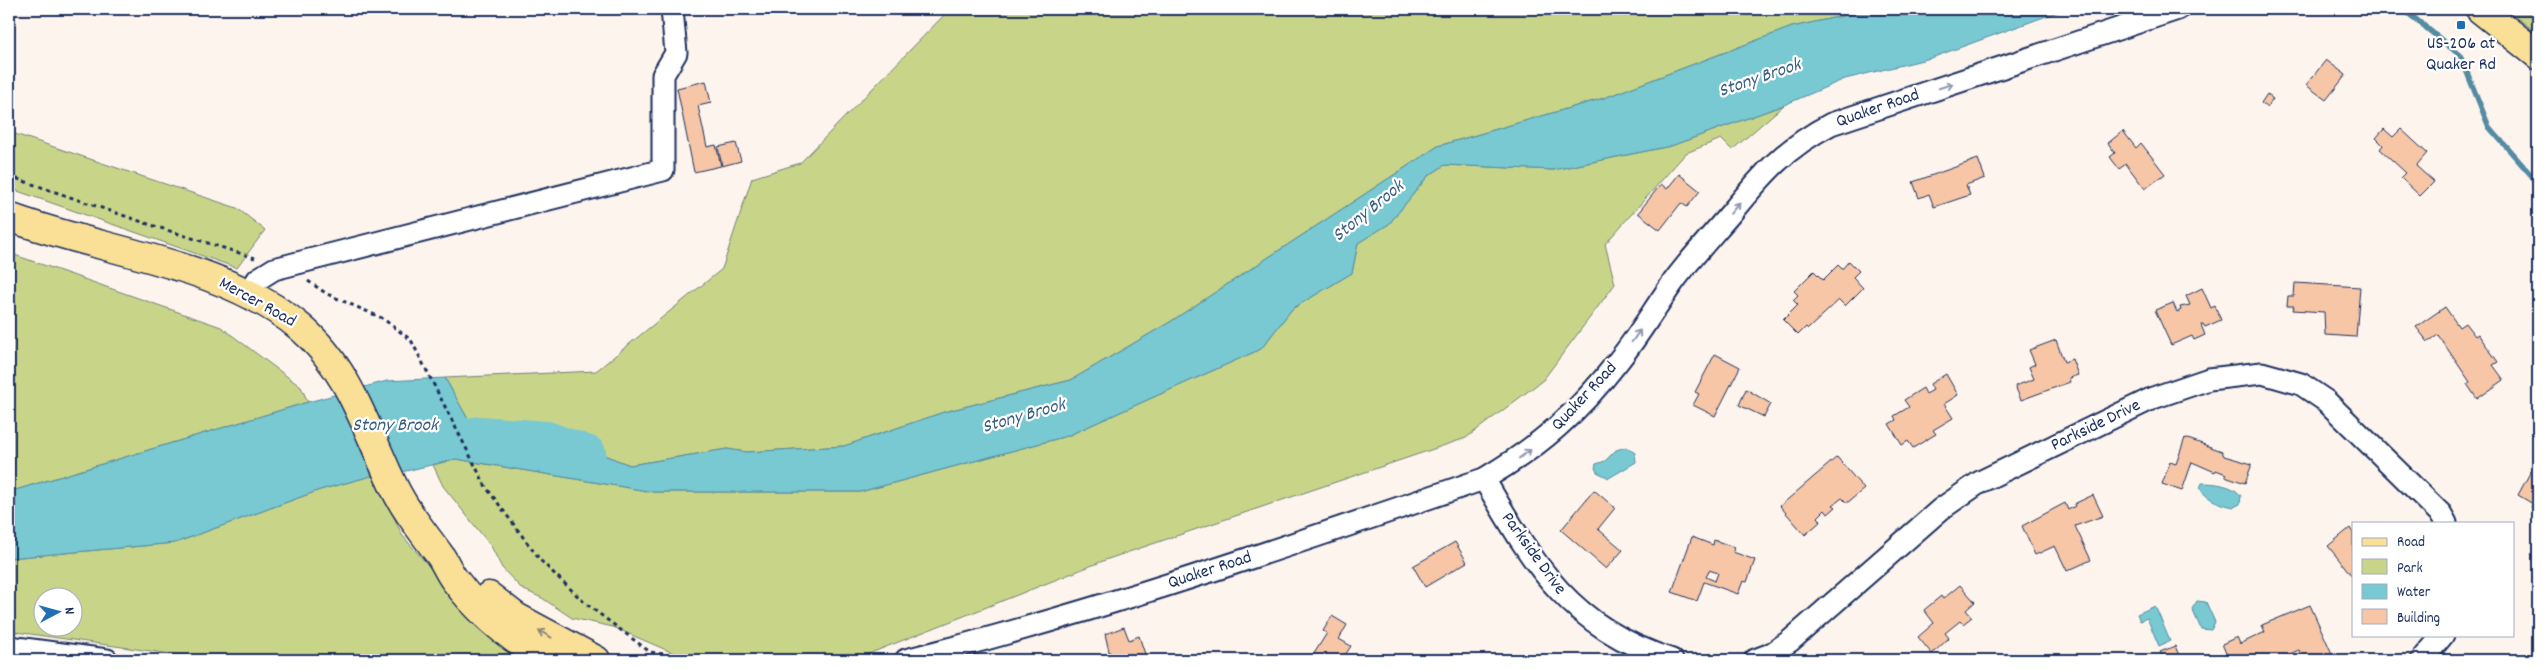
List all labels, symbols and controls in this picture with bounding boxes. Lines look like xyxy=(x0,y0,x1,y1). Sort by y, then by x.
marker: US-206 at Quaker Rd xyxy=(2455,19,2467,31)
place label: US-206 at Quaker Rd xyxy=(2426,32,2496,78)
water label: Stony Brook xyxy=(1715,52,1807,106)
one-way arrow xyxy=(1938,80,1954,90)
street label: Quaker Road xyxy=(1833,83,1923,135)
water label: Stony Brook xyxy=(1327,173,1412,249)
one-way arrow xyxy=(1730,201,1741,214)
street label: Mercer Road xyxy=(214,272,300,334)
one-way arrow xyxy=(1631,329,1641,343)
street label: Quaker Road xyxy=(1546,357,1624,437)
water label: Stony Brook xyxy=(979,392,1071,442)
street label: Parkside Drive xyxy=(2047,394,2145,458)
water label: Stony Brook xyxy=(352,413,440,440)
one-way arrow xyxy=(1518,449,1532,459)
street label: Parkside Drive xyxy=(1494,508,1572,601)
legend xyxy=(2352,522,2514,636)
text: Road xyxy=(2397,532,2425,554)
street label: Quaker Road xyxy=(1165,546,1255,596)
text: Park xyxy=(2397,558,2423,580)
text: Water xyxy=(2397,582,2431,604)
north arrow xyxy=(32,586,82,636)
text: N xyxy=(59,606,79,615)
text: Building xyxy=(2397,608,2440,630)
one-way arrow xyxy=(538,628,552,638)

